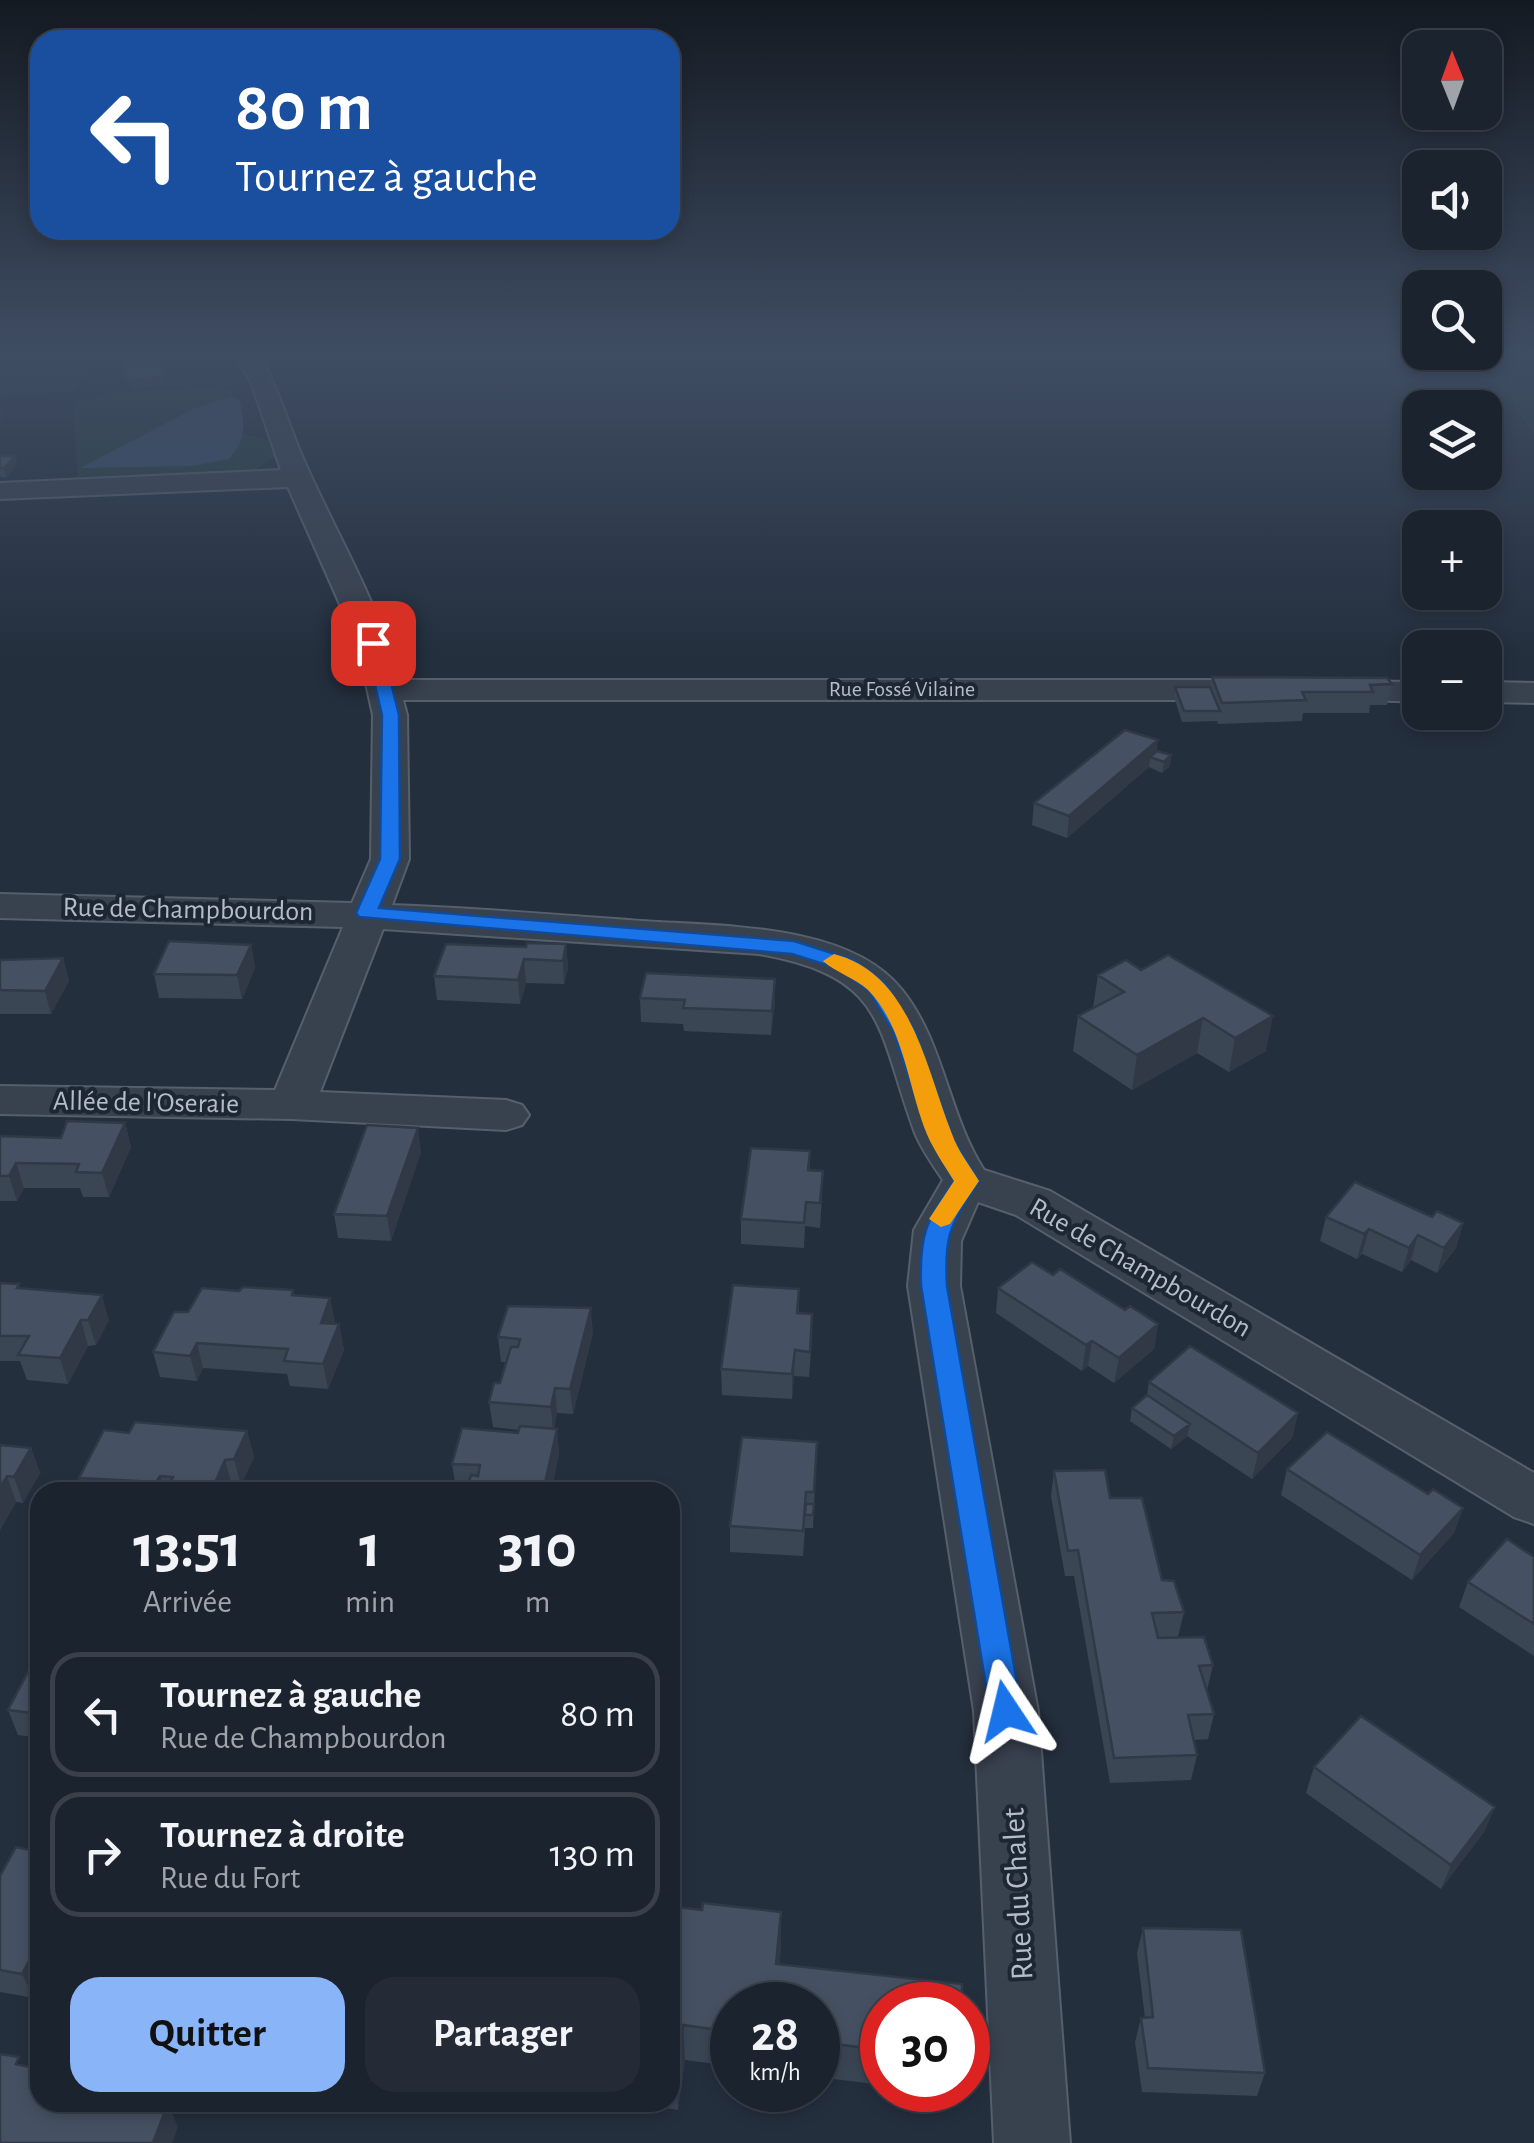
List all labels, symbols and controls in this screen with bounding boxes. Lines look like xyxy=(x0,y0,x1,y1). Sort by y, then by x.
north arrow xyxy=(1402,30,1502,130)
map controls xyxy=(1402,30,1502,730)
icon: left xyxy=(70,70,200,200)
text: 80 m xyxy=(235,73,373,143)
button: sound xyxy=(1402,150,1502,250)
text: Tournez à gauche xyxy=(235,155,538,200)
button: search xyxy=(1402,270,1502,370)
button: layers xyxy=(1402,390,1502,490)
button: + xyxy=(1402,510,1502,610)
pin xyxy=(331,601,416,686)
icon: arrive xyxy=(346,616,401,671)
button: − xyxy=(1402,630,1502,730)
street label: Rue Fossé Vilaine xyxy=(829,678,975,700)
street label: Rue de Champbourdon xyxy=(62,894,314,926)
street label: Allée de l'Oseraie xyxy=(53,1087,239,1119)
street label: Rue de Champbourdon xyxy=(1024,1193,1256,1343)
text: 13:51 xyxy=(133,1518,242,1578)
text: 1 xyxy=(359,1518,381,1578)
text: 310 xyxy=(498,1518,577,1578)
text: Arrivée xyxy=(143,1586,232,1618)
text: min xyxy=(345,1586,395,1618)
text: m xyxy=(525,1586,550,1618)
position arrow xyxy=(954,1659,1058,1763)
text: Tournez à gauche xyxy=(160,1677,422,1715)
icon: left xyxy=(75,1687,130,1742)
text: 80 m xyxy=(560,1696,635,1734)
text: Rue de Champbourdon xyxy=(160,1722,447,1754)
street label: Rue du Chalet xyxy=(998,1807,1038,1981)
text: Tournez à droite xyxy=(160,1817,405,1855)
icon: right xyxy=(75,1827,130,1882)
text: 130 m xyxy=(550,1836,635,1874)
text: Rue du Fort xyxy=(160,1862,300,1894)
button: Quitter xyxy=(70,1977,345,2092)
button: Partager xyxy=(365,1977,640,2092)
speed limit sign: 30 xyxy=(860,1982,990,2112)
text: 28 xyxy=(751,2010,799,2060)
text: km/h xyxy=(749,2060,801,2085)

